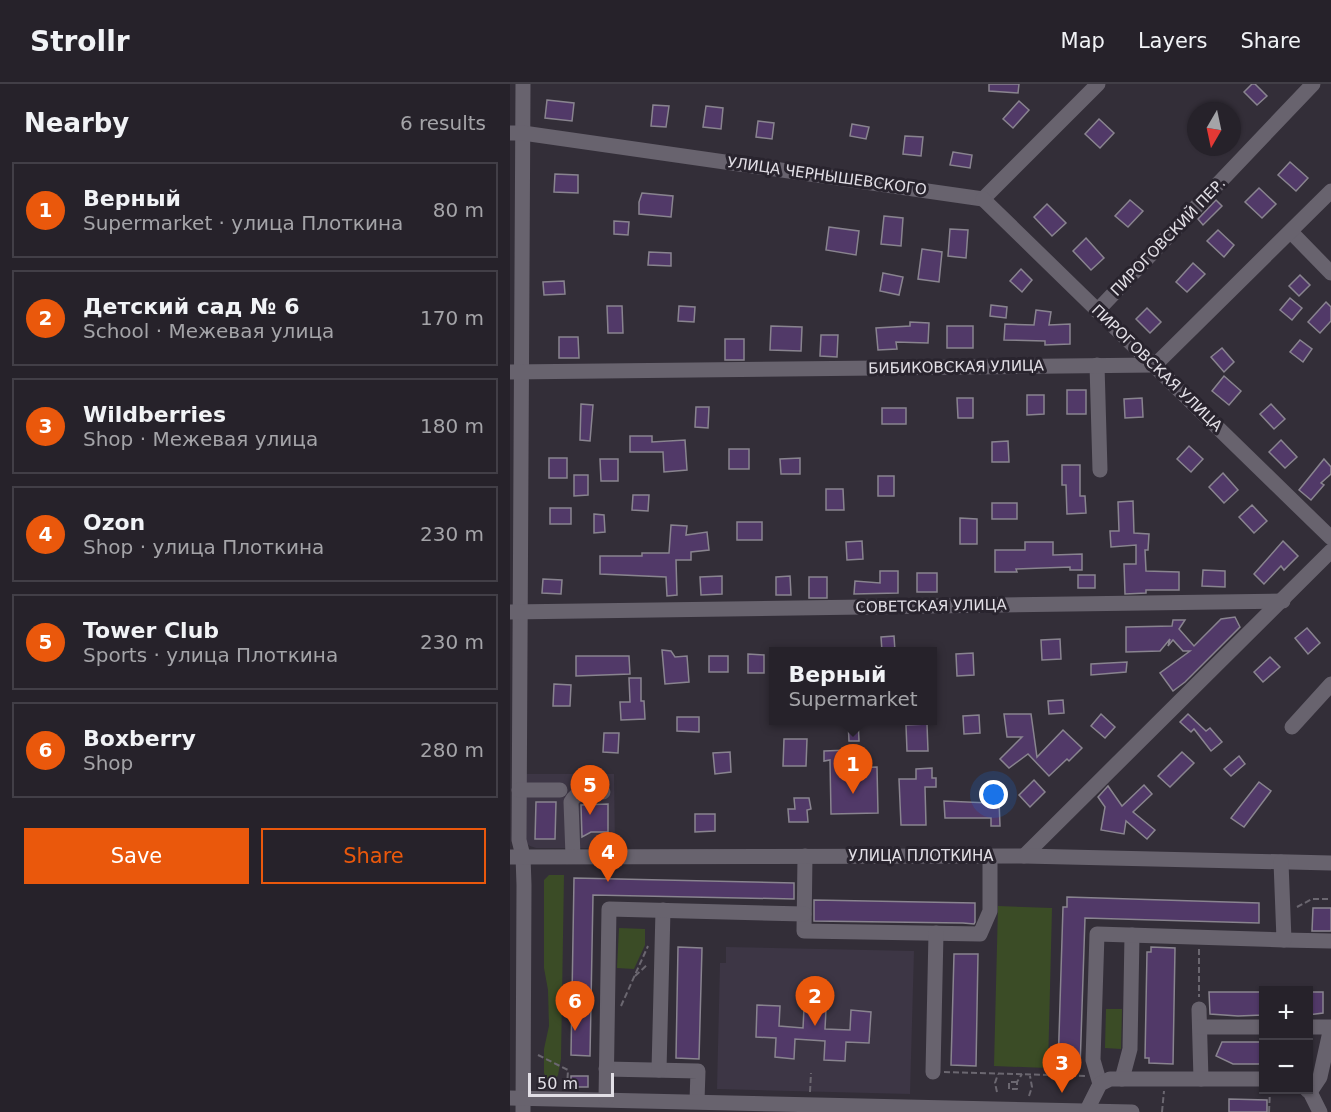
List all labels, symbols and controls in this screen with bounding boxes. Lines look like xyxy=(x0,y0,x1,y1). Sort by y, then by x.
text: Strollr xyxy=(30,25,130,58)
text: Map xyxy=(1061,29,1105,53)
text: Layers xyxy=(1138,29,1207,53)
text: Share xyxy=(1240,29,1301,53)
north arrow xyxy=(1187,102,1241,156)
text: Nearby xyxy=(24,108,129,138)
text: 6 results xyxy=(400,111,486,135)
street label: УЛИЦА ЧЕРНЫШЕВСКОГО xyxy=(726,153,928,199)
street label: ПИРОГОВСКИЙ ПЕР. xyxy=(1106,173,1229,300)
text: Верный xyxy=(83,186,181,211)
text: 1 xyxy=(39,198,52,222)
text: 80 m xyxy=(433,198,484,222)
text: Supermarket · улица Плоткина xyxy=(83,211,403,235)
text: Детский сад № 6 xyxy=(83,294,299,319)
street label: ПИРОГОВСКАЯ УЛИЦА xyxy=(1088,301,1227,436)
text: 2 xyxy=(39,306,52,330)
text: 170 m xyxy=(420,306,484,330)
text: School · Межевая улица xyxy=(83,319,334,343)
street label: БИБИКОВСКАЯ УЛИЦА xyxy=(868,356,1045,378)
text: Wildberries xyxy=(83,402,226,427)
text: 3 xyxy=(39,414,52,438)
text: 180 m xyxy=(420,414,484,438)
text: Shop · Межевая улица xyxy=(83,427,318,451)
text: Ozon xyxy=(83,510,145,535)
text: 4 xyxy=(39,522,52,546)
text: 230 m xyxy=(420,522,484,546)
text: Shop · улица Плоткина xyxy=(83,535,324,559)
street label: СОВЕТСКАЯ УЛИЦА xyxy=(855,596,1008,616)
text: Tower Club xyxy=(83,618,219,643)
text: 5 xyxy=(39,630,52,654)
text: 230 m xyxy=(420,630,484,654)
text: Sports · улица Плоткина xyxy=(83,643,338,667)
popup xyxy=(769,647,937,725)
text: Верный xyxy=(788,662,886,687)
text: Supermarket xyxy=(788,687,918,711)
text: Boxberry xyxy=(83,726,196,751)
text: 6 xyxy=(39,738,52,762)
text: 280 m xyxy=(420,738,484,762)
pin: 1 xyxy=(834,744,872,794)
text: Shop xyxy=(83,751,133,775)
pin: 5 xyxy=(570,766,610,815)
your location xyxy=(979,780,1008,809)
button: Save xyxy=(24,828,249,884)
button: Share xyxy=(261,828,486,884)
pin: 4 xyxy=(588,832,628,882)
street label: УЛИЦА ПЛОТКИНА xyxy=(848,847,994,865)
pin: 2 xyxy=(796,976,834,1026)
pin: 6 xyxy=(556,982,594,1031)
map controls xyxy=(1259,986,1313,1094)
button: + xyxy=(1259,986,1313,1040)
button: − xyxy=(1259,1040,1313,1094)
pin: 3 xyxy=(1042,1044,1082,1093)
scale bar xyxy=(528,1070,614,1098)
text: 50 m xyxy=(537,1074,578,1093)

